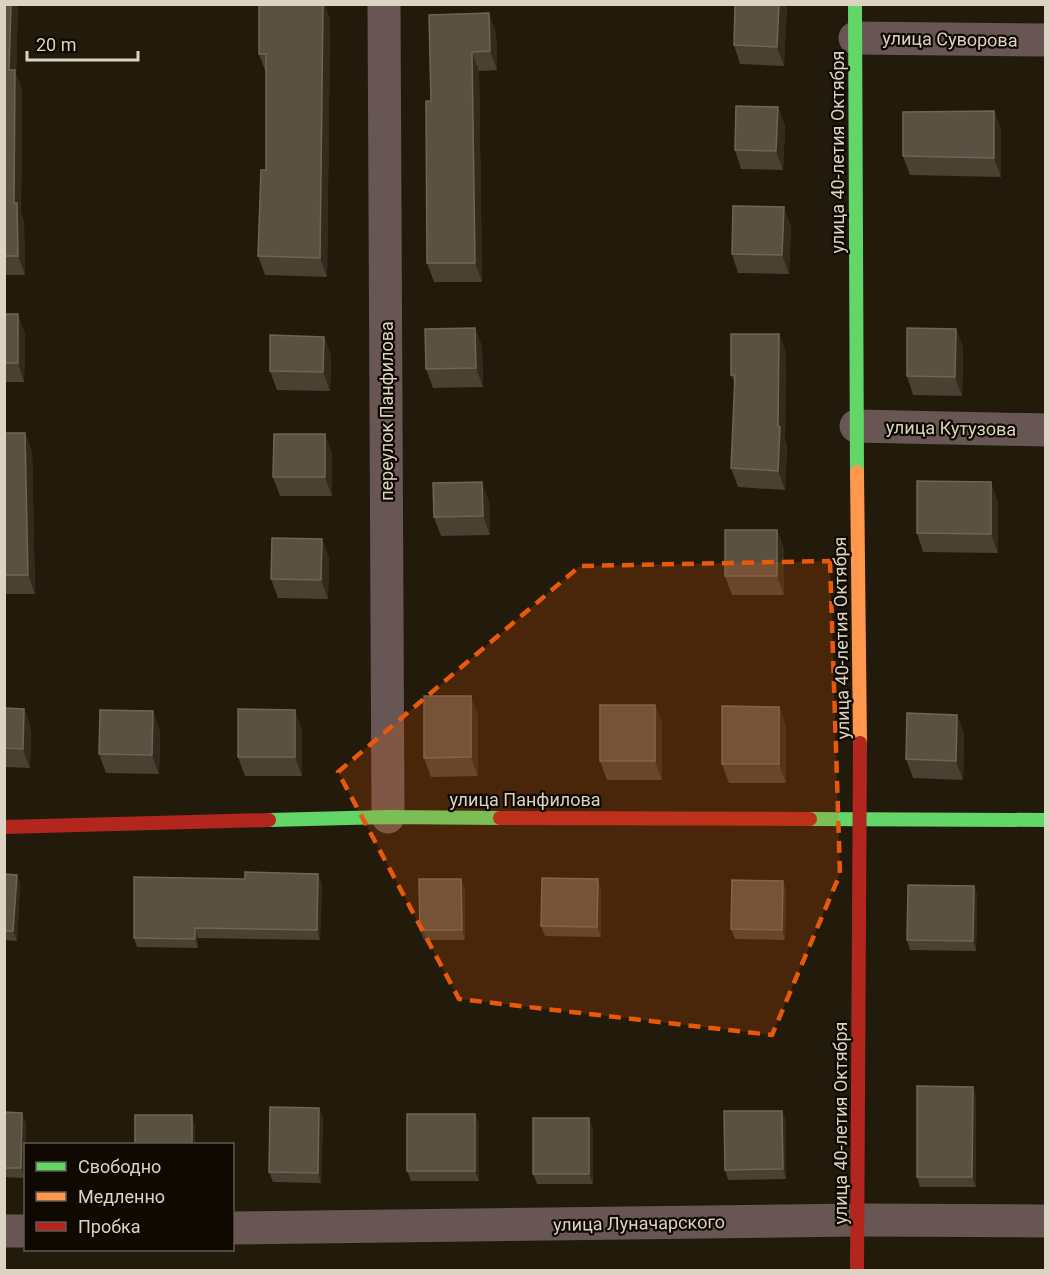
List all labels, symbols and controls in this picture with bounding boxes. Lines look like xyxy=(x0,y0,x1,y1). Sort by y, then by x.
scale bar xyxy=(27,24,138,62)
street label: улица Суворова xyxy=(882,27,1018,51)
text: 20 m xyxy=(36,34,76,55)
street label: улица 40-летия Октября xyxy=(827,51,848,253)
street label: переулок Панфилова xyxy=(376,321,397,501)
street label: улица Кутузова xyxy=(886,416,1016,440)
street label: улица 40-летия Октября xyxy=(829,536,853,740)
street label: улица Панфилова xyxy=(449,789,601,810)
street label: улица 40-летия Октября xyxy=(830,1022,851,1224)
legend xyxy=(24,1143,234,1251)
text: Свободно xyxy=(78,1156,161,1177)
text: Медленно xyxy=(78,1186,165,1207)
street label: улица Луначарского xyxy=(553,1211,725,1235)
text: Пробка xyxy=(78,1216,141,1237)

